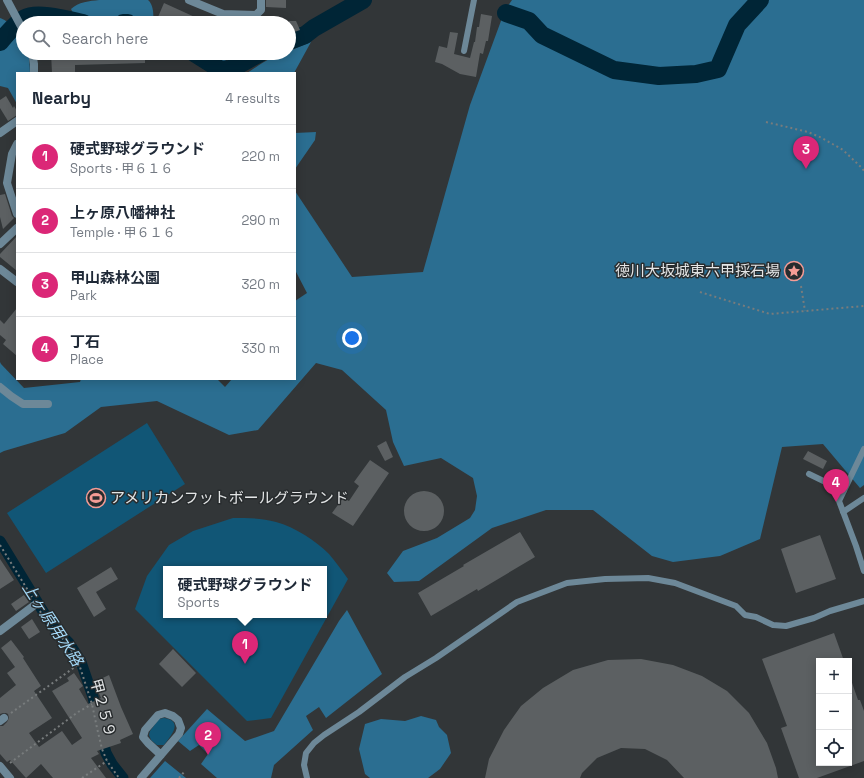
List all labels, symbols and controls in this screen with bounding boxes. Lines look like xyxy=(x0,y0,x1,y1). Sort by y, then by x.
search box xyxy=(16,16,296,60)
icon: search xyxy=(30,27,52,49)
text: Search here xyxy=(62,29,148,48)
text: Nearby xyxy=(32,87,91,109)
text: 4 results xyxy=(225,90,280,107)
pin: 3 xyxy=(793,136,819,169)
text: 硬式野球グラウンド xyxy=(70,139,205,158)
text: 1 xyxy=(42,148,48,165)
text: 220 m xyxy=(241,148,280,165)
text: Sports · 甲６１６ xyxy=(70,160,173,177)
text: 上ヶ原八幡神社 xyxy=(70,203,175,222)
text: 2 xyxy=(41,212,49,229)
text: 290 m xyxy=(241,212,280,229)
text: Temple · 甲６１６ xyxy=(70,224,176,241)
place icon: 徳川大坂城東六甲採石場 xyxy=(783,260,805,282)
place label: 徳川大坂城東六甲採石場 xyxy=(615,261,780,280)
text: 甲山森林公園 xyxy=(70,268,160,287)
text: 3 xyxy=(41,276,49,293)
text: 320 m xyxy=(241,276,280,293)
text: Park xyxy=(70,287,97,304)
your location xyxy=(342,328,362,348)
text: 丁石 xyxy=(70,332,100,351)
text: 4 xyxy=(41,340,49,357)
text: 330 m xyxy=(241,340,280,357)
text: Place xyxy=(70,351,104,368)
pin: 4 xyxy=(823,469,849,502)
sports icon: アメリカンフットボールグラウンド xyxy=(85,487,107,509)
place label: アメリカンフットボールグラウンド xyxy=(110,488,349,507)
popup xyxy=(163,566,327,618)
text: 硬式野球グラウンド xyxy=(177,575,313,594)
water label: 上ヶ原用水路 xyxy=(18,578,89,672)
text: Sports xyxy=(177,594,220,611)
pin: 1 xyxy=(232,631,258,664)
map controls xyxy=(816,658,852,766)
button: + xyxy=(816,658,852,694)
street label: 甲２５９ xyxy=(87,676,120,739)
button: − xyxy=(816,694,852,730)
pin: 2 xyxy=(195,722,221,755)
button: locate xyxy=(816,730,852,766)

